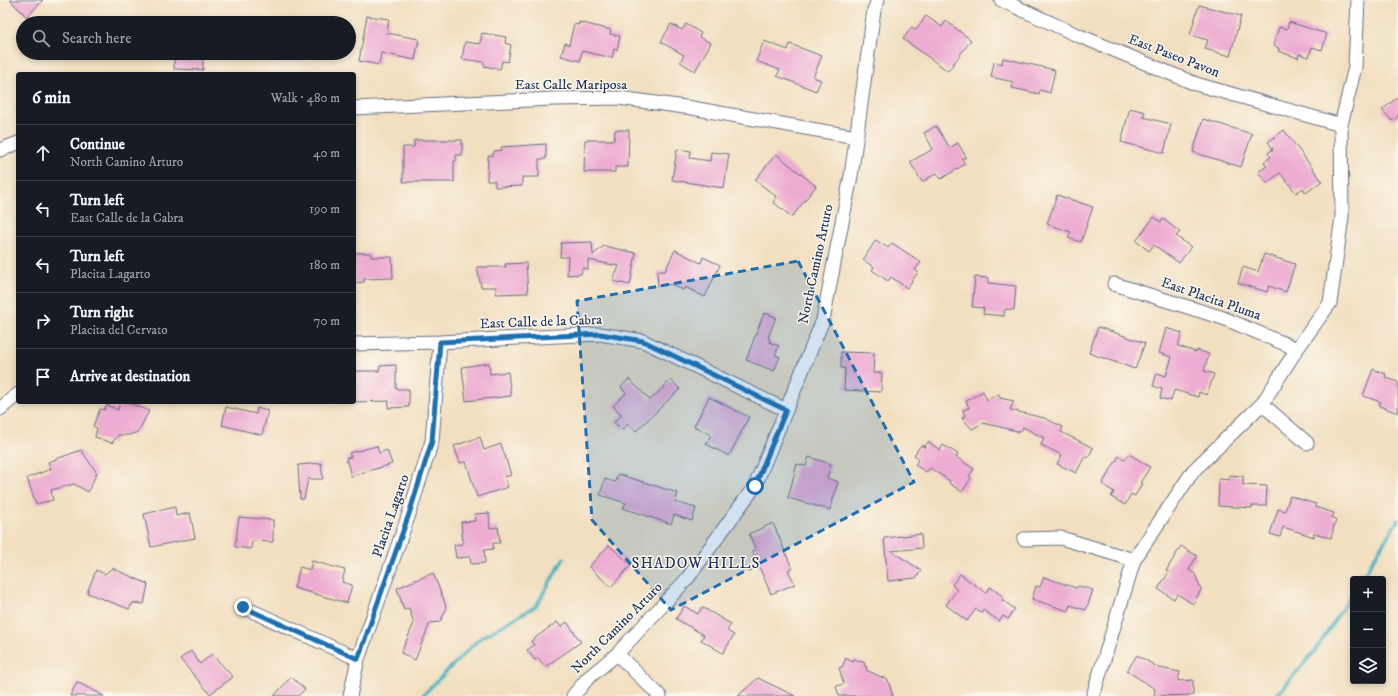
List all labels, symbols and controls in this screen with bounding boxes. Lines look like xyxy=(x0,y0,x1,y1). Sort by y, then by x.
search box xyxy=(16,16,356,60)
icon: search xyxy=(30,27,52,49)
text: Search here xyxy=(62,29,131,48)
street label: East Paseo Pavon xyxy=(1126,30,1223,82)
street label: East Calle Mariposa xyxy=(515,76,627,94)
text: 6 min xyxy=(32,87,71,109)
text: Walk · 480 m xyxy=(271,90,340,106)
text: Continue xyxy=(70,135,125,154)
icon: ahead xyxy=(32,142,54,164)
text: 40 m xyxy=(313,145,340,161)
text: North Camino Arturo xyxy=(70,154,183,170)
text: Turn left xyxy=(70,191,124,210)
icon: left xyxy=(32,198,54,220)
text: 190 m xyxy=(309,201,340,217)
street label: North Camino Arturo xyxy=(795,202,838,325)
text: East Calle de la Cabra xyxy=(70,210,184,226)
text: Turn left xyxy=(70,247,124,266)
icon: left xyxy=(32,254,54,276)
text: 180 m xyxy=(309,257,340,273)
text: Placita Lagarto xyxy=(70,266,150,282)
street label: East Placita Pluma xyxy=(1159,273,1263,325)
text: Turn right xyxy=(70,303,133,322)
icon: right xyxy=(32,310,54,332)
street label: East Calle de la Cabra xyxy=(480,311,602,333)
text: 70 m xyxy=(314,313,340,329)
text: Placita del Cervato xyxy=(70,322,168,338)
icon: arrive xyxy=(32,366,54,388)
text: Arrive at destination xyxy=(70,367,190,386)
street label: Placita Lagarto xyxy=(368,472,414,560)
route start xyxy=(746,477,764,495)
district label: SHADOW HILLS xyxy=(632,554,760,573)
map controls xyxy=(1350,576,1386,684)
button: + xyxy=(1350,576,1386,612)
street label: North Camino Arturo xyxy=(568,578,667,677)
route end xyxy=(234,598,252,616)
button: − xyxy=(1350,612,1386,648)
button: layers xyxy=(1350,648,1386,684)

